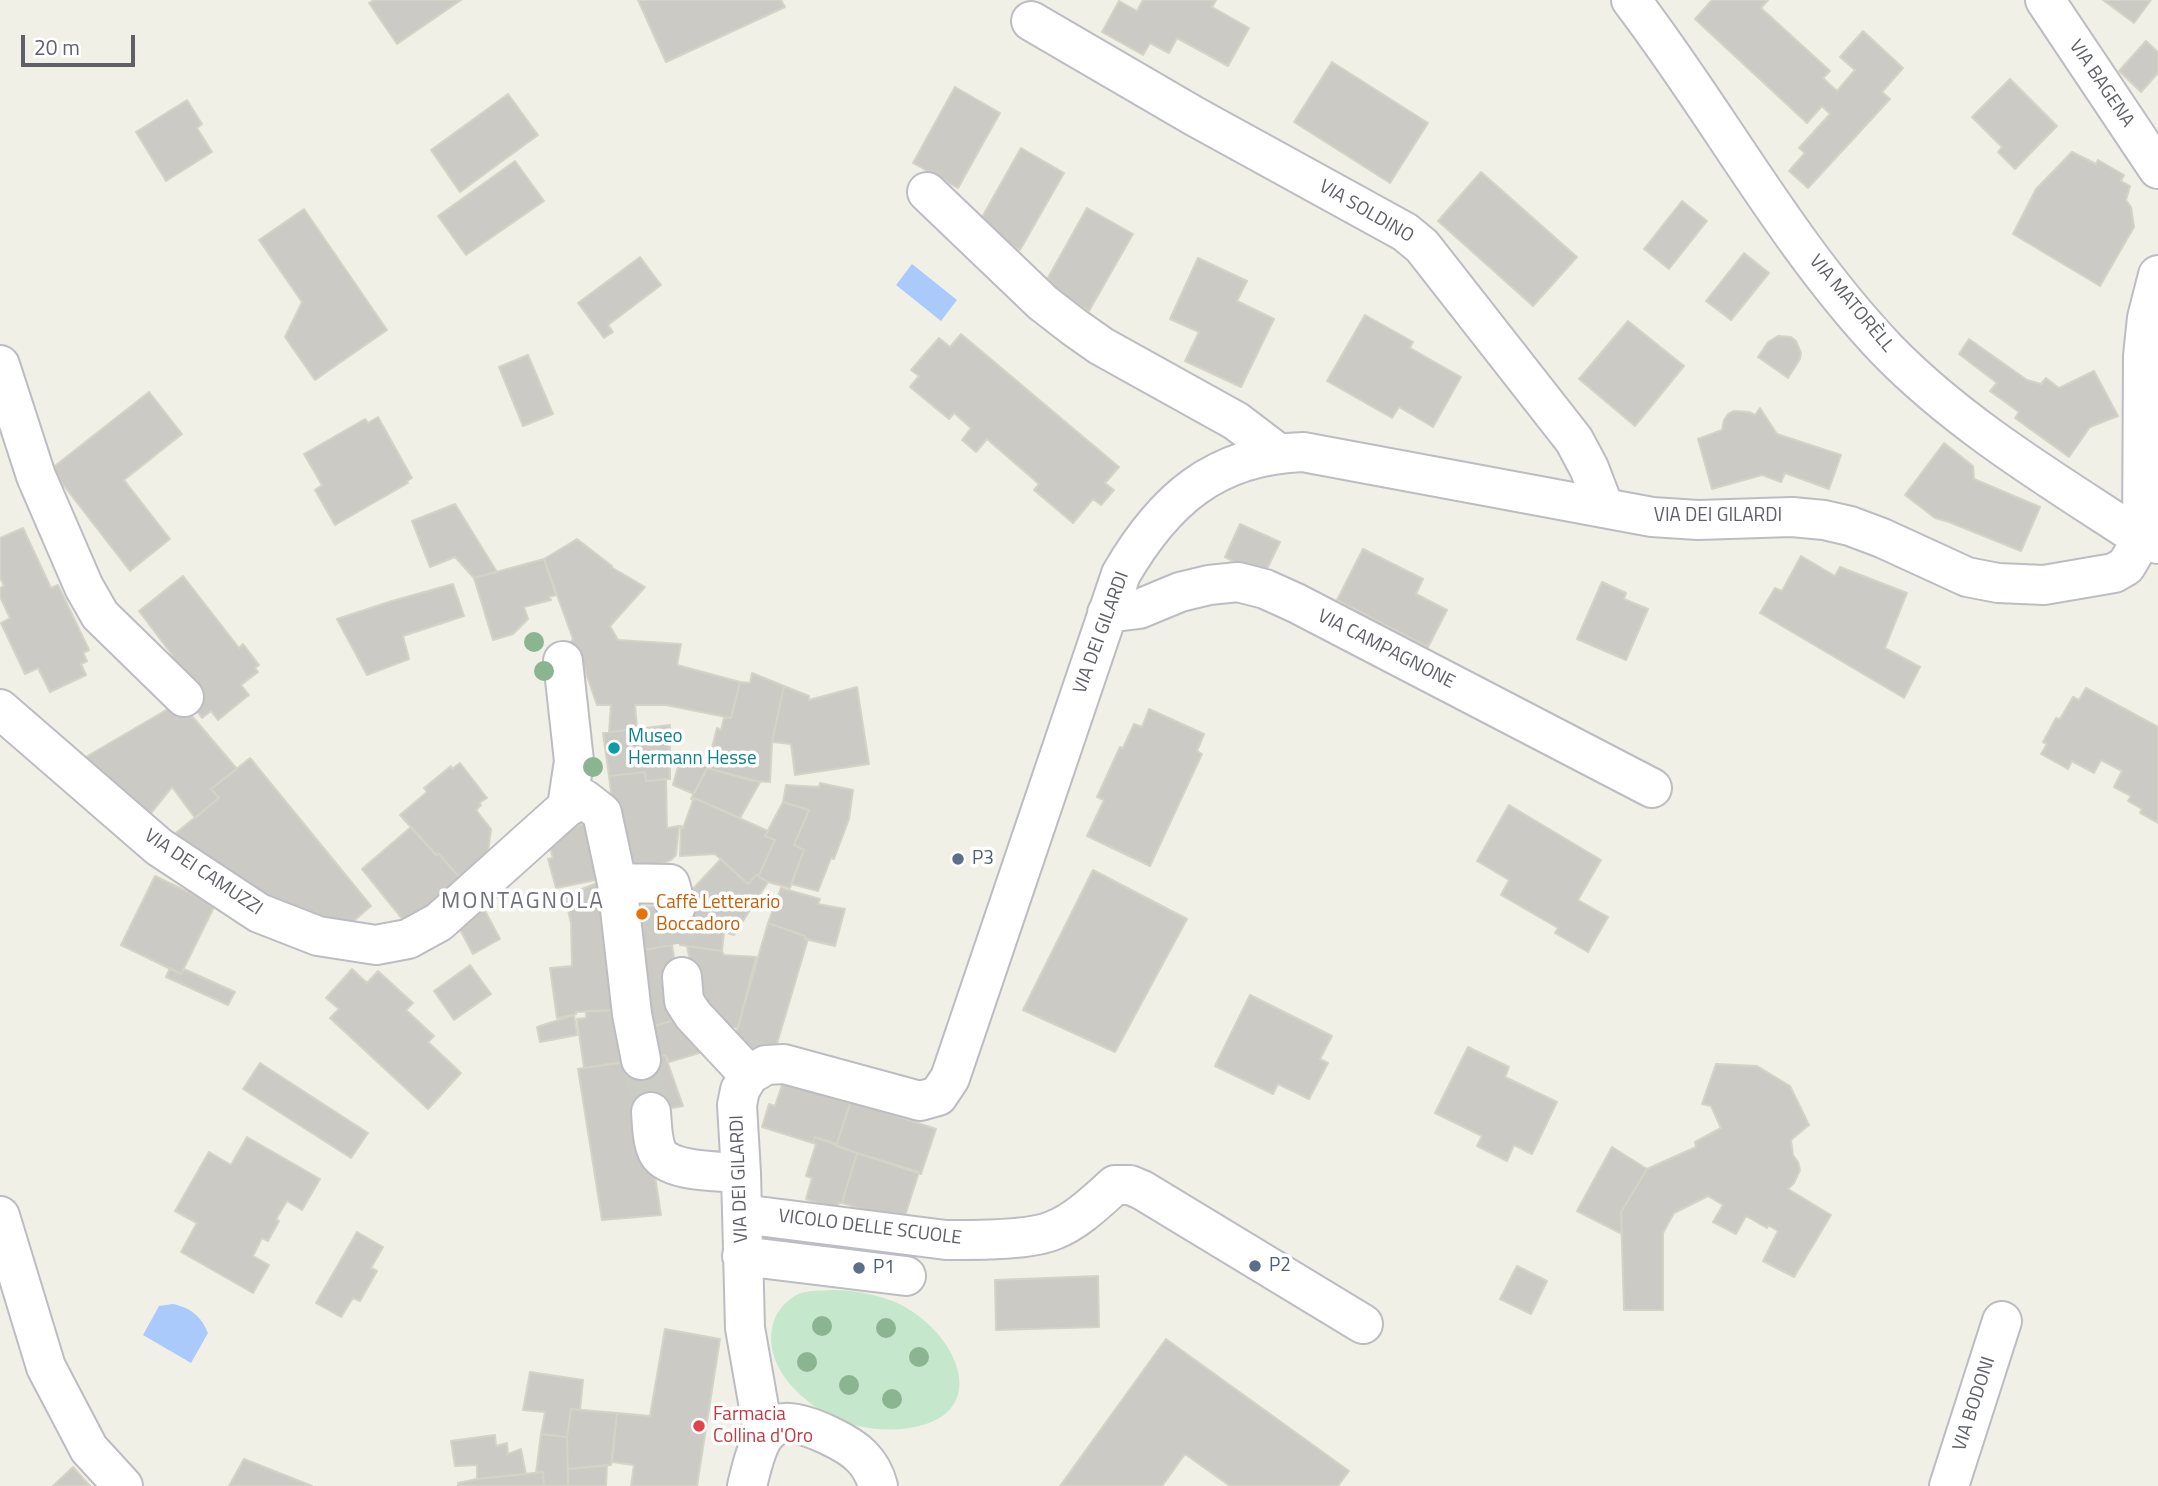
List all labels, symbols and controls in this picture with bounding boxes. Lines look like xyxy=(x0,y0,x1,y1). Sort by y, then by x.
scale bar xyxy=(24,21,138,65)
text: 20 m xyxy=(34,31,80,63)
street label: VIA BAGENA xyxy=(2064,36,2138,132)
street label: VIA SOLDINO xyxy=(1315,176,1417,248)
street label: VIA MATORÈLL xyxy=(1804,251,1898,357)
street label: VIA DEI GILARDI xyxy=(1654,505,1782,527)
street label: VIA DEI GILARDI xyxy=(1069,569,1135,697)
street label: VIA CAMPAGNONE xyxy=(1314,606,1458,694)
place label: Museo Hermann Hesse xyxy=(628,726,756,770)
marker: Museo Hermann Hesse xyxy=(606,740,622,756)
street label: VIA DEI CAMUZZI xyxy=(140,825,266,921)
place label: P3 xyxy=(972,848,994,870)
marker: P3 xyxy=(950,851,966,867)
district label: MONTAGNOLA xyxy=(442,888,604,916)
place label: Caffè Letterario Boccadoro xyxy=(656,892,780,936)
marker: Caffè Letterario Boccadoro xyxy=(634,906,650,922)
street label: VIA DEI GILARDI xyxy=(726,1114,754,1244)
street label: VICOLO DELLE SCUOLE xyxy=(777,1205,963,1251)
place label: P2 xyxy=(1269,1255,1291,1277)
place label: P1 xyxy=(873,1257,895,1279)
marker: P2 xyxy=(1247,1258,1263,1274)
marker: P1 xyxy=(851,1260,867,1276)
street label: VIA BODONI xyxy=(1949,1354,2001,1454)
place label: Farmacia Collina d'Oro xyxy=(713,1404,813,1448)
marker: Farmacia Collina d'Oro xyxy=(691,1418,707,1434)

